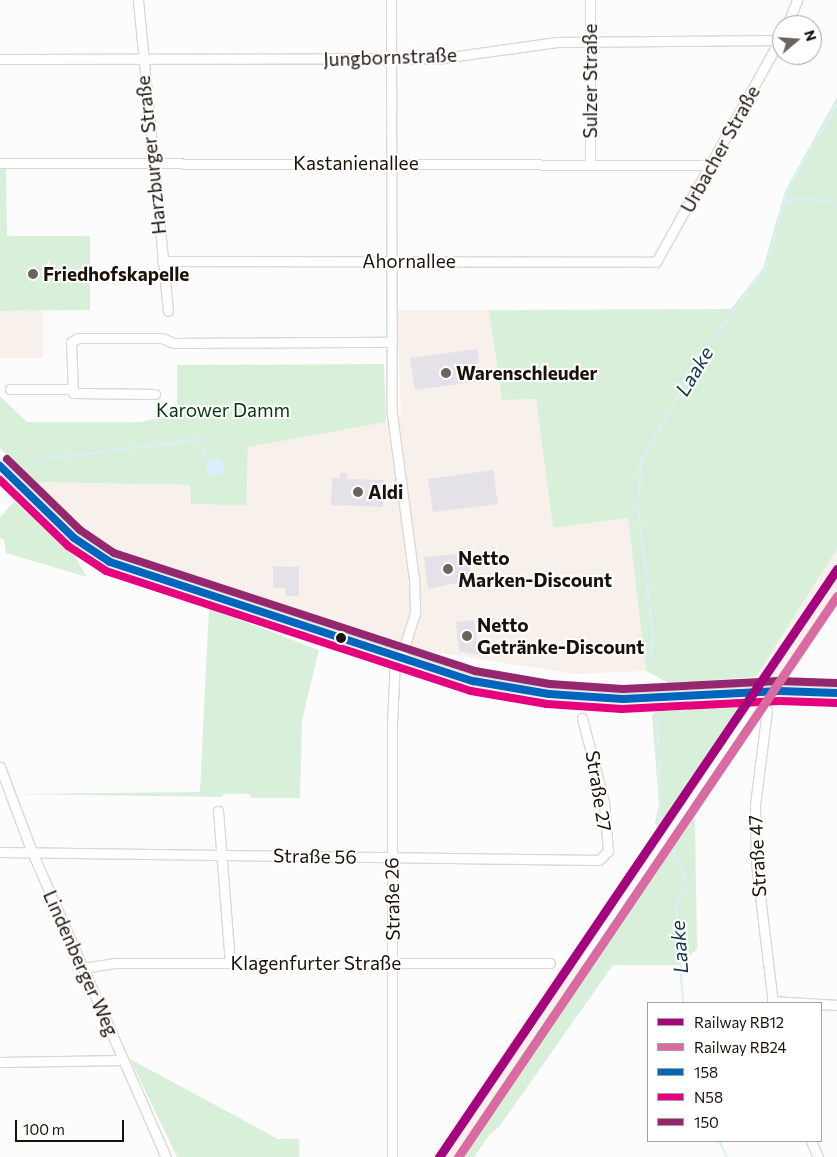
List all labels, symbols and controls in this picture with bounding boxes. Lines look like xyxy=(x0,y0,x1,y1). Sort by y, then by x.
north arrow xyxy=(772,15,822,65)
street label: Sulzer Straße xyxy=(579,24,601,138)
text: N xyxy=(801,28,820,43)
street label: Jungbornstraße xyxy=(323,43,457,71)
street label: Harzburger Straße xyxy=(131,74,171,236)
street label: Urbacher Straße xyxy=(676,81,764,217)
street label: Kastanienallee xyxy=(293,152,419,174)
street label: Ahornallee xyxy=(362,250,456,272)
place label: Friedhofskapelle xyxy=(43,263,189,285)
marker: Friedhofskapelle xyxy=(27,268,39,280)
water label: Laake xyxy=(670,342,718,400)
place label: Warenschleuder xyxy=(456,362,597,384)
marker: Warenschleuder xyxy=(440,367,452,379)
park label: Karower Damm xyxy=(156,399,290,421)
place label: Aldi xyxy=(368,481,403,503)
marker: Aldi xyxy=(352,486,364,498)
place label: Netto Marken-Discount xyxy=(458,547,612,591)
marker: Netto Marken-Discount xyxy=(442,563,454,575)
place label: Netto Getränke-Discount xyxy=(477,614,644,658)
marker: Netto Getränke-Discount xyxy=(461,630,473,642)
unlabelled marker xyxy=(336,633,346,643)
street label: Straße 27 xyxy=(581,749,617,833)
street label: Straße 47 xyxy=(743,814,771,898)
street label: Straße 56 xyxy=(273,844,357,868)
street label: Straße 26 xyxy=(380,857,404,941)
street label: Lindenberger Weg xyxy=(39,887,123,1039)
water label: Laake xyxy=(665,920,693,974)
street label: Klagenfurter Straße xyxy=(231,952,401,974)
legend xyxy=(647,1002,822,1142)
text: Railway RB12 xyxy=(694,1013,784,1031)
text: Railway RB24 xyxy=(694,1038,786,1056)
text: 158 xyxy=(694,1063,718,1081)
text: N58 xyxy=(694,1088,723,1106)
scale bar xyxy=(18,1110,126,1142)
text: 150 xyxy=(694,1113,719,1131)
text: 100 m xyxy=(23,1120,65,1138)

